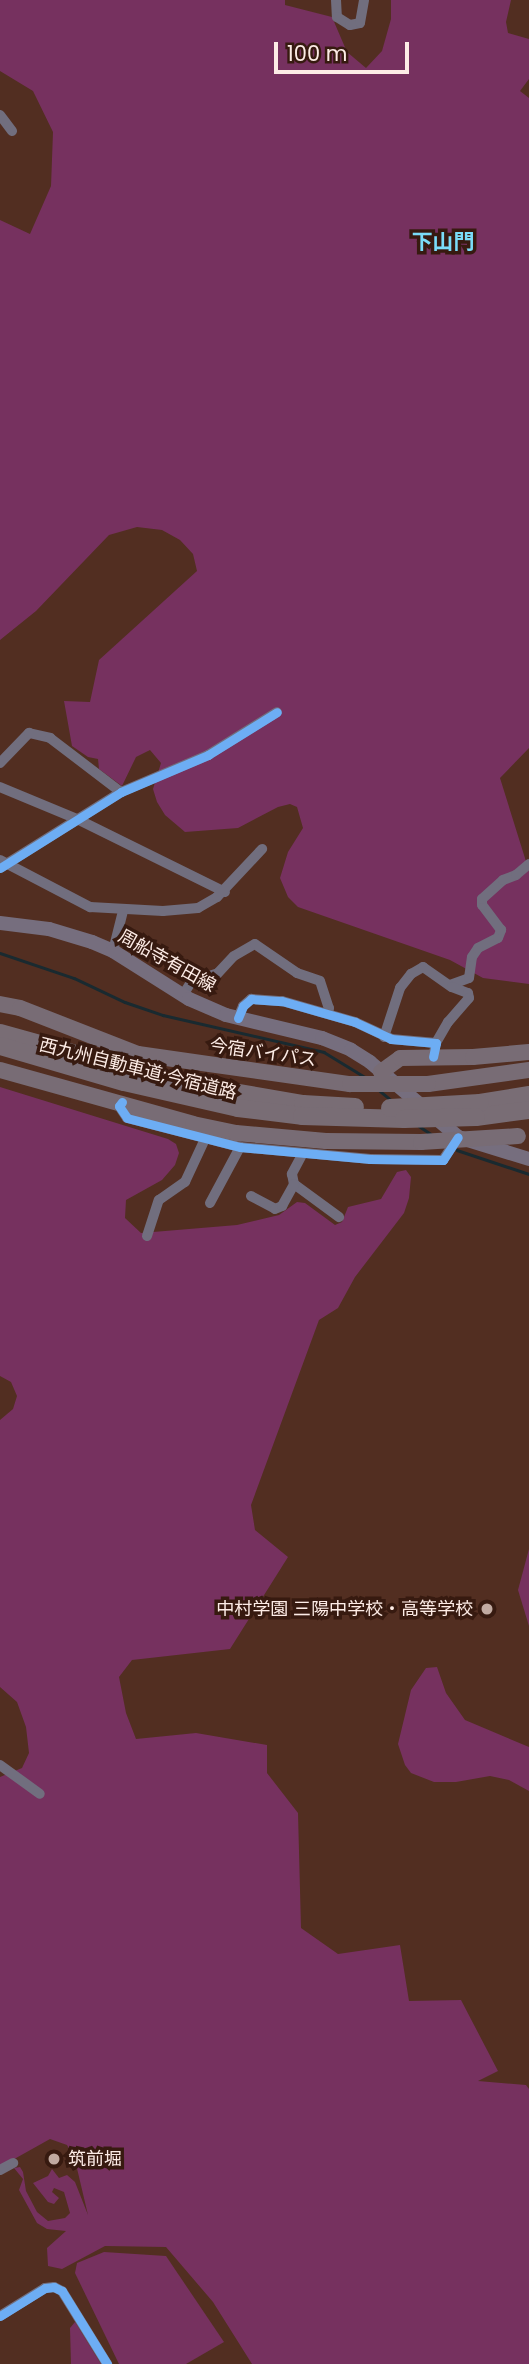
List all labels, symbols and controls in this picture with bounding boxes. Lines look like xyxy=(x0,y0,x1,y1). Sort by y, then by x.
scale bar xyxy=(277,28,412,72)
text: 100 m xyxy=(287,39,347,68)
district label: 下山門 xyxy=(412,229,474,255)
street label: 周船寺有田線 xyxy=(115,925,219,997)
street label: 西九州自動車道;今宿道路 xyxy=(37,1034,239,1104)
street label: 今宿バイパス xyxy=(208,1035,318,1071)
place label: 中村学園 三陽中学校・高等学校 xyxy=(216,1598,473,1620)
marker: 中村学園 三陽中学校・高等学校 xyxy=(479,1601,495,1617)
place label: 筑前堀 xyxy=(68,2148,122,2170)
marker: 筑前堀 xyxy=(46,2151,62,2167)

